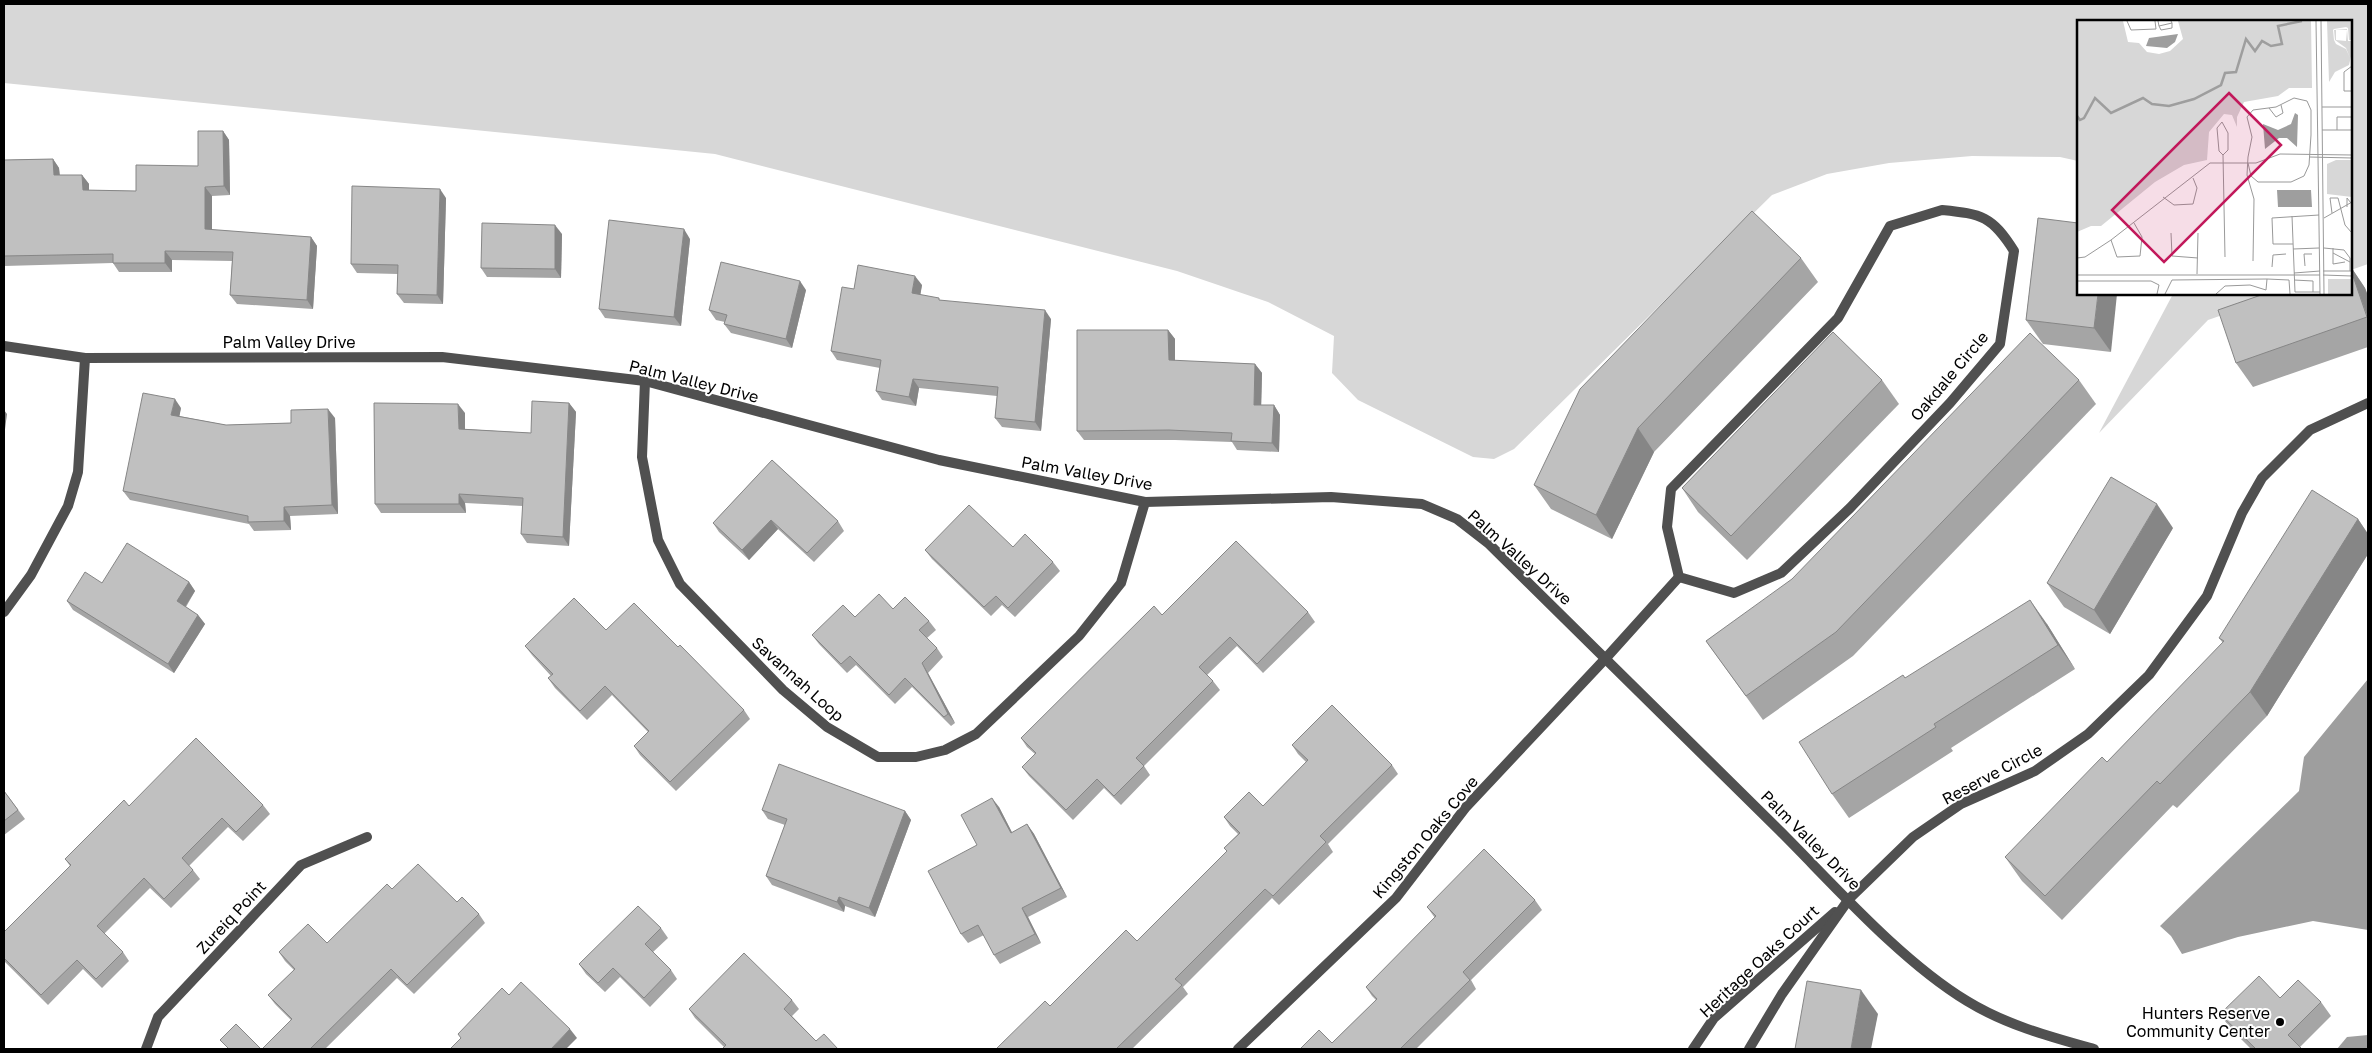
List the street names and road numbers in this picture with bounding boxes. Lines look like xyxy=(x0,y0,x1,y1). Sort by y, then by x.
street label: Oakdale Circle xyxy=(1906,327,1992,425)
street label: Palm Valley Drive xyxy=(222,332,356,352)
street label: Palm Valley Drive xyxy=(627,355,761,407)
street label: Palm Valley Drive xyxy=(1020,452,1154,494)
street label: Palm Valley Drive xyxy=(1464,505,1576,609)
street label: Savannah Loop xyxy=(748,632,848,726)
street label: Reserve Circle xyxy=(1938,739,2046,809)
street label: Kingston Oaks Cove xyxy=(1368,772,1482,902)
street label: Palm Valley Drive xyxy=(1757,786,1865,894)
street label: Zureiq Point xyxy=(192,876,270,958)
street label: Heritage Oaks Court xyxy=(1695,900,1823,1022)

